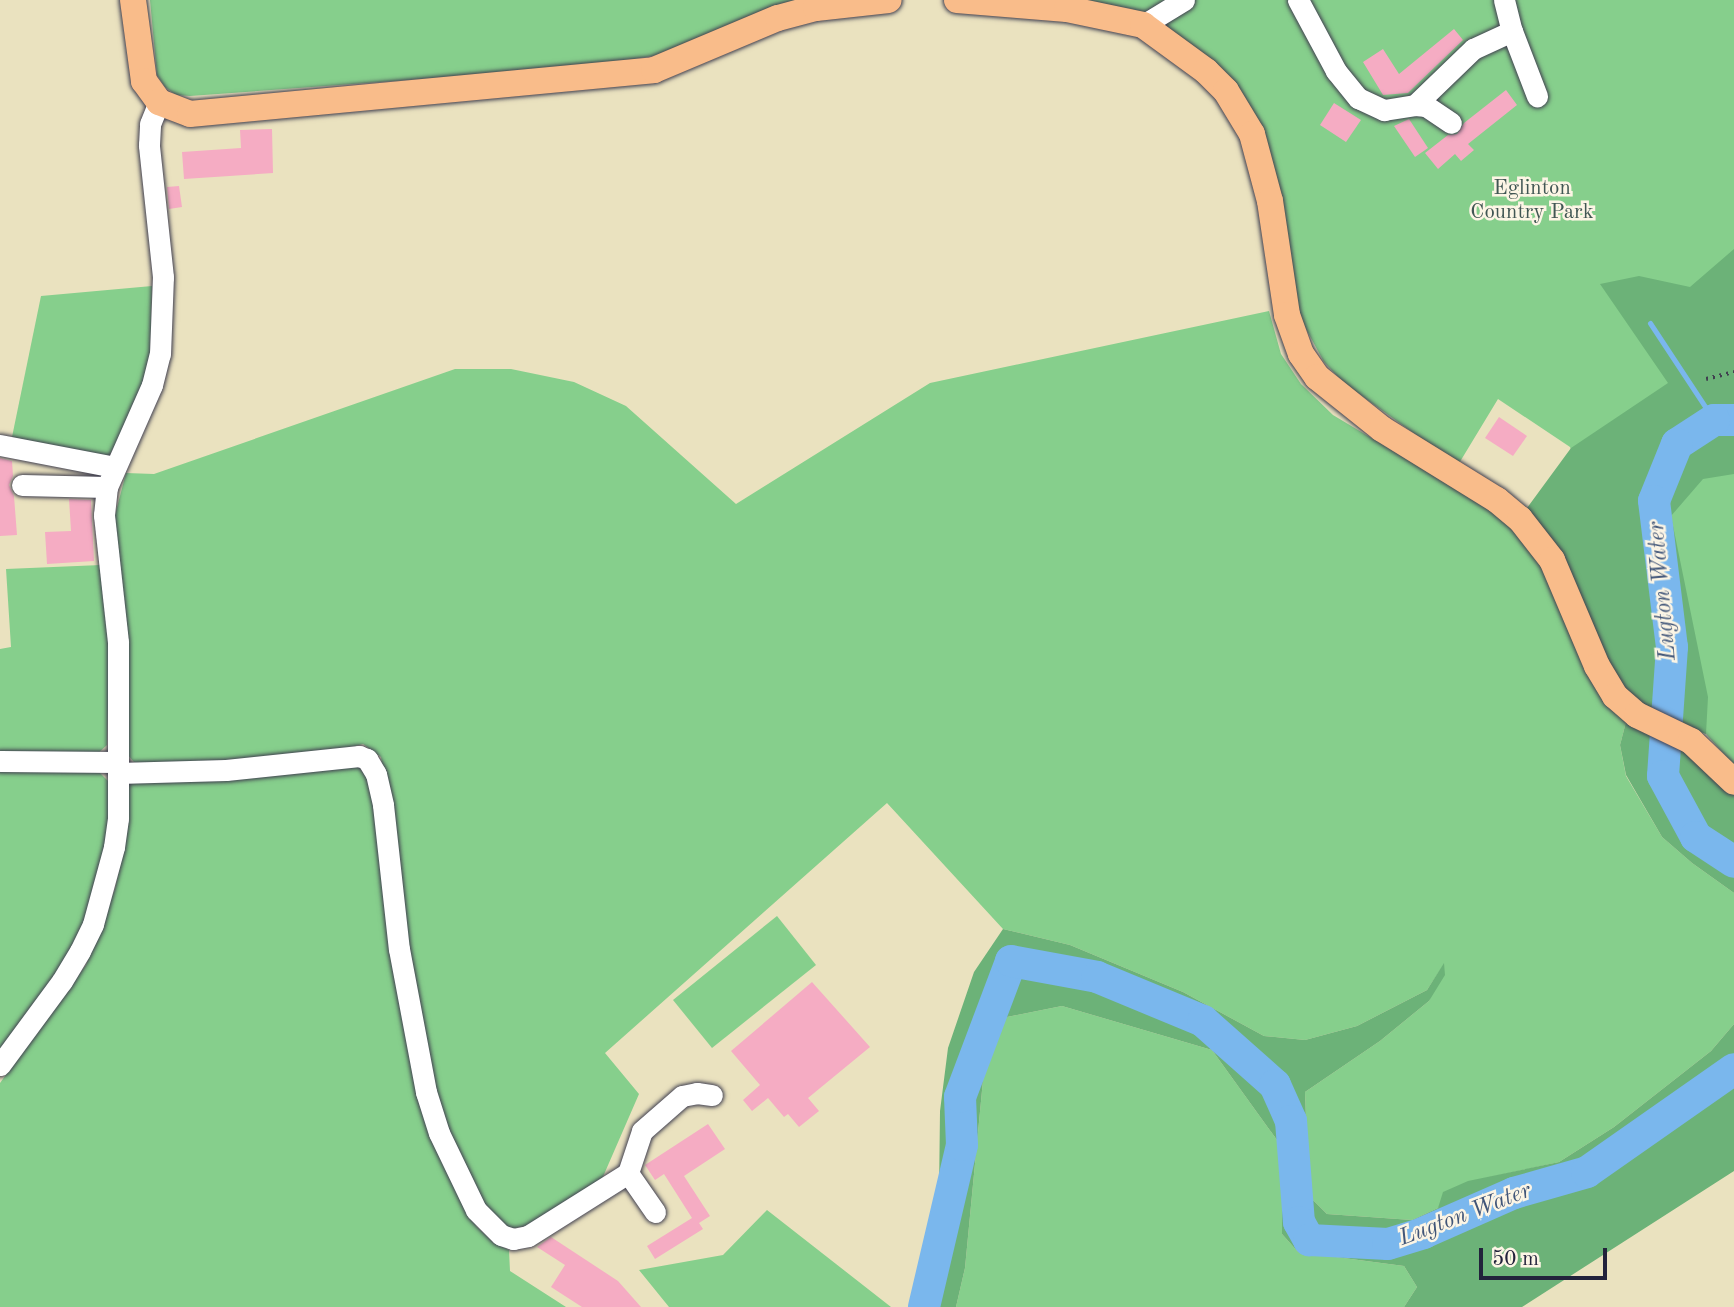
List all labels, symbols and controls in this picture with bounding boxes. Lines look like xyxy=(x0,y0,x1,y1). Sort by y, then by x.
park label: Eglinton Country Park xyxy=(1470,176,1594,226)
water label: Lugton Water xyxy=(1643,520,1683,662)
water label: Lugton Water xyxy=(1395,1177,1535,1253)
scale bar xyxy=(1482,1234,1610,1278)
text: 50 m xyxy=(1492,1249,1539,1270)

